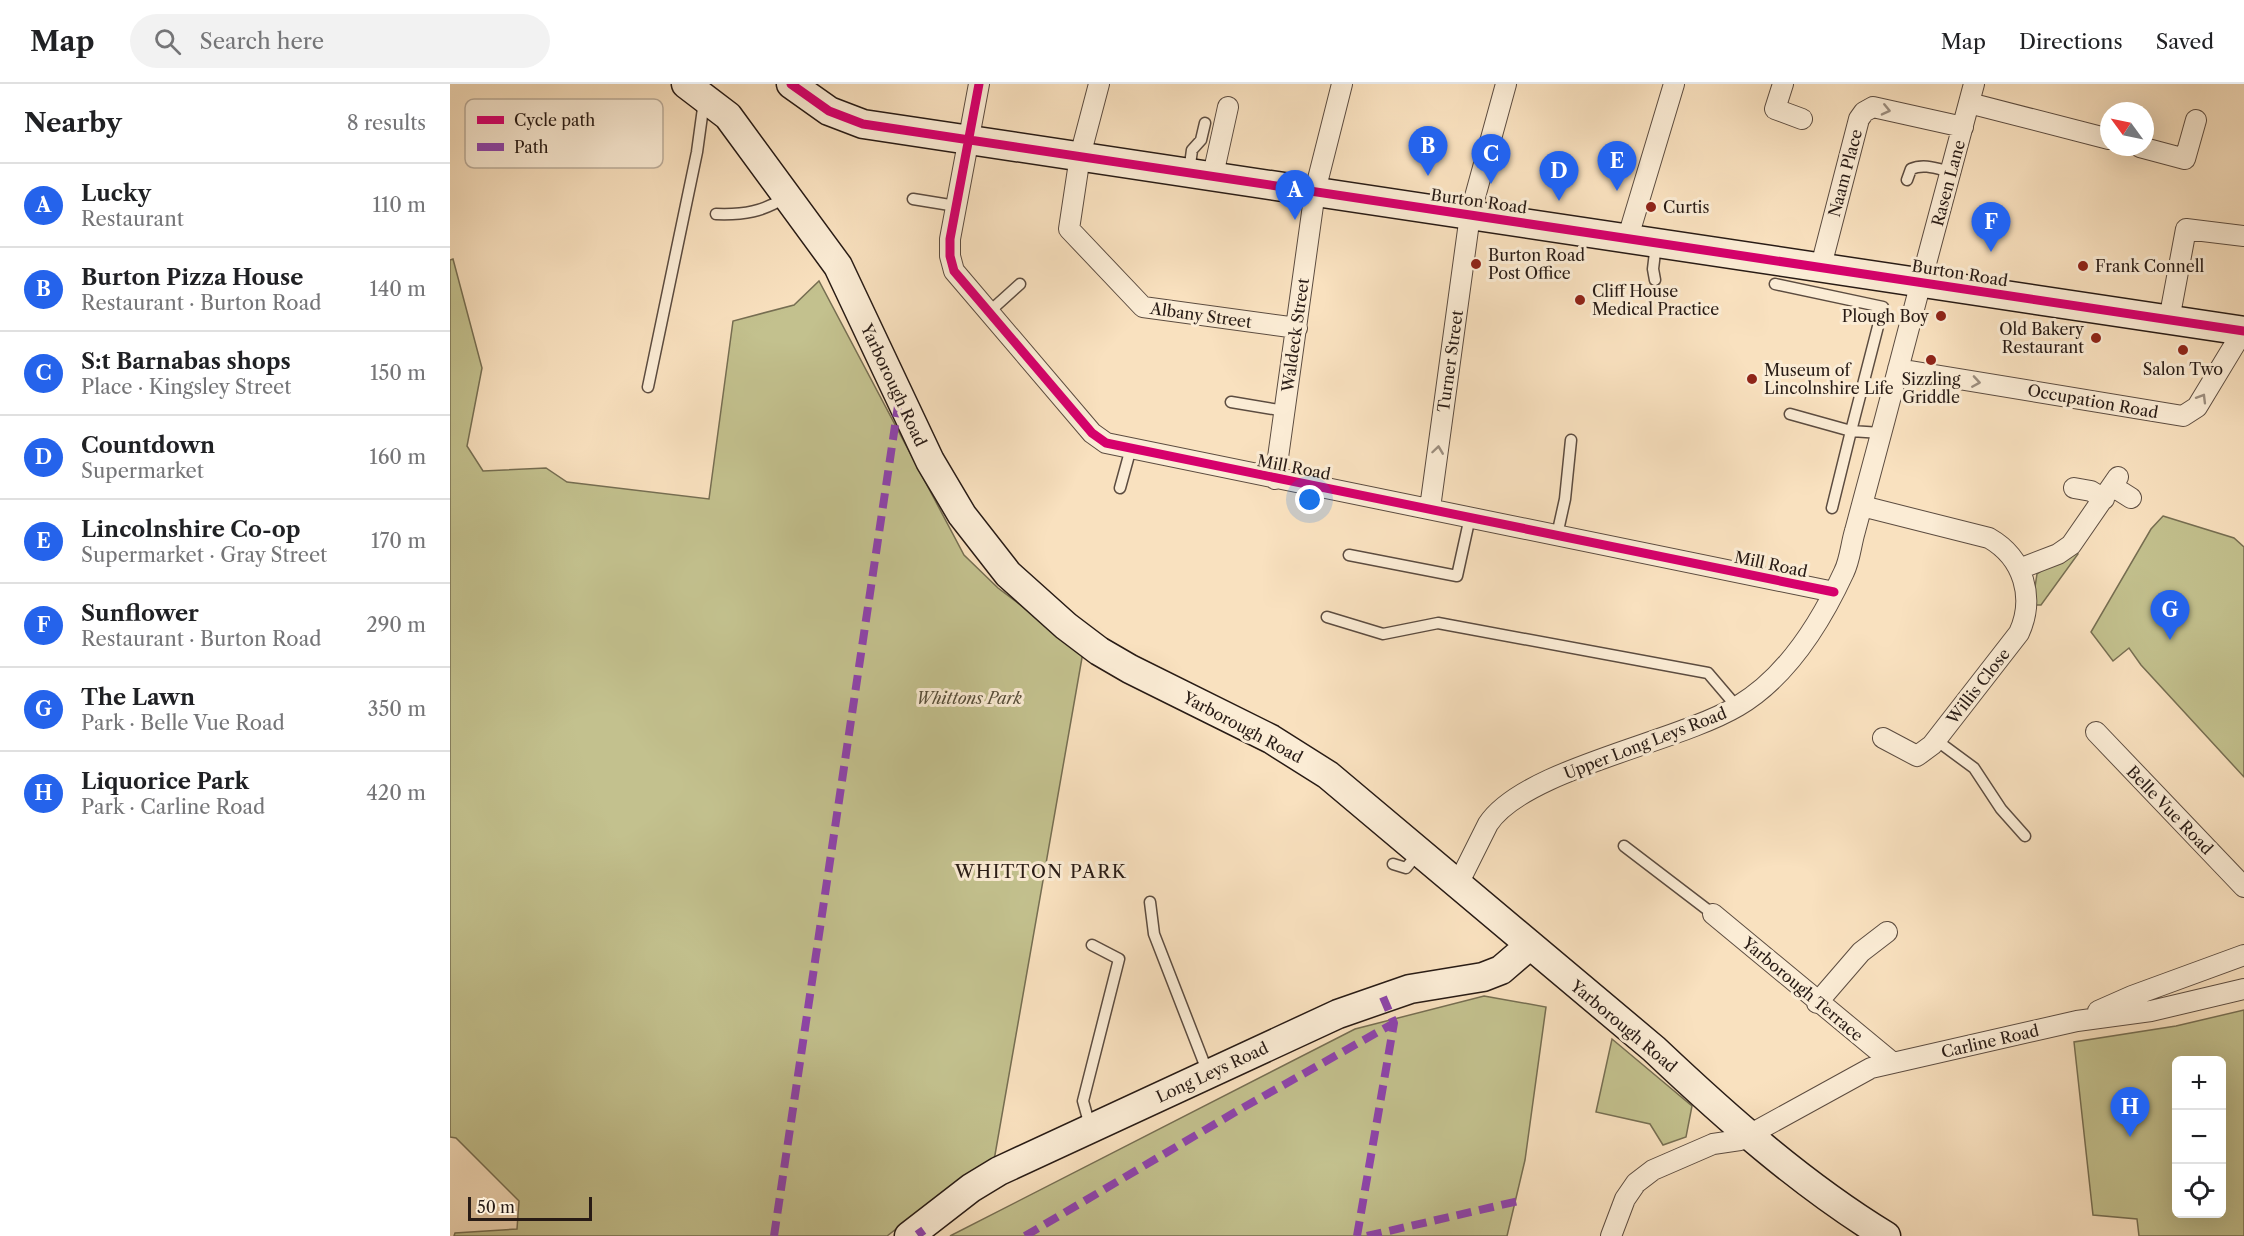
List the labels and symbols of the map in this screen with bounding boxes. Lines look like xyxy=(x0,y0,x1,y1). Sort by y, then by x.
legend xyxy=(465,99,663,168)
north arrow xyxy=(2100,102,2154,156)
one-way arrow xyxy=(1881,103,1891,116)
text: Cycle path xyxy=(514,110,595,130)
pin: B xyxy=(1408,126,1448,176)
street label: Naam Place xyxy=(1824,127,1866,219)
pin: C xyxy=(1472,135,1510,184)
text: Path xyxy=(514,137,548,157)
street label: Rasen Lane xyxy=(1927,138,1969,228)
pin: E xyxy=(1598,141,1636,191)
pin: D xyxy=(1540,152,1578,201)
pin: A xyxy=(1276,170,1314,220)
street label: Burton Road xyxy=(1430,184,1529,218)
place label: Curtis xyxy=(1663,197,1709,217)
marker: Curtis xyxy=(1644,200,1658,214)
pin: F xyxy=(1972,202,2010,252)
place label: Burton Road Post Office xyxy=(1488,245,1585,283)
street label: Burton Road xyxy=(1910,256,2010,291)
place label: Frank Connell xyxy=(2095,256,2205,276)
marker: Burton Road Post Office xyxy=(1469,257,1483,271)
marker: Frank Connell xyxy=(2076,259,2090,273)
street label: Waldeck Street xyxy=(1277,276,1313,394)
place label: Cliff House Medical Practice xyxy=(1592,281,1719,319)
marker: Cliff House Medical Practice xyxy=(1573,293,1587,307)
street label: Albany Street xyxy=(1148,298,1253,332)
place label: Plough Boy xyxy=(1842,306,1930,326)
street label: Turner Street xyxy=(1433,308,1467,413)
marker: Plough Boy xyxy=(1934,309,1948,323)
place label: Old Bakery Restaurant xyxy=(1999,319,2085,357)
street label: Yarborough Road xyxy=(856,320,931,450)
marker: Old Bakery Restaurant xyxy=(2089,331,2103,345)
marker: Salon Two xyxy=(2176,343,2190,357)
marker: Sizzling Griddle xyxy=(1924,353,1938,367)
place label: Salon Two xyxy=(2143,359,2223,379)
place label: Museum of Lincolnshire Life xyxy=(1764,360,1894,398)
place label: Sizzling Griddle xyxy=(1901,369,1961,407)
marker: Museum of Lincolnshire Life xyxy=(1745,372,1759,386)
one-way arrow xyxy=(1971,375,1981,388)
street label: Occupation Road xyxy=(2026,380,2160,422)
one-way arrow xyxy=(2195,394,2207,404)
one-way arrow xyxy=(1432,445,1444,454)
street label: Mill Road xyxy=(1256,450,1333,484)
your location xyxy=(1295,485,1324,514)
street label: Mill Road xyxy=(1733,546,1810,582)
pin: G xyxy=(2150,590,2190,640)
street label: Willis Close xyxy=(1942,644,2014,729)
street label: Yarborough Road xyxy=(1179,686,1307,767)
park label: Whittons Park xyxy=(916,688,1023,708)
street label: Upper Long Leys Road xyxy=(1561,703,1730,783)
street label: Belle Vue Road xyxy=(2123,761,2218,859)
district label: WHITTON PARK xyxy=(954,861,1127,883)
street label: Yarborough Terrace xyxy=(1738,932,1868,1045)
street label: Yarborough Road xyxy=(1566,975,1682,1077)
street label: Carline Road xyxy=(1939,1020,2041,1062)
street label: Long Leys Road xyxy=(1153,1037,1272,1107)
pin: H xyxy=(2110,1088,2150,1137)
scale bar xyxy=(468,1194,592,1222)

